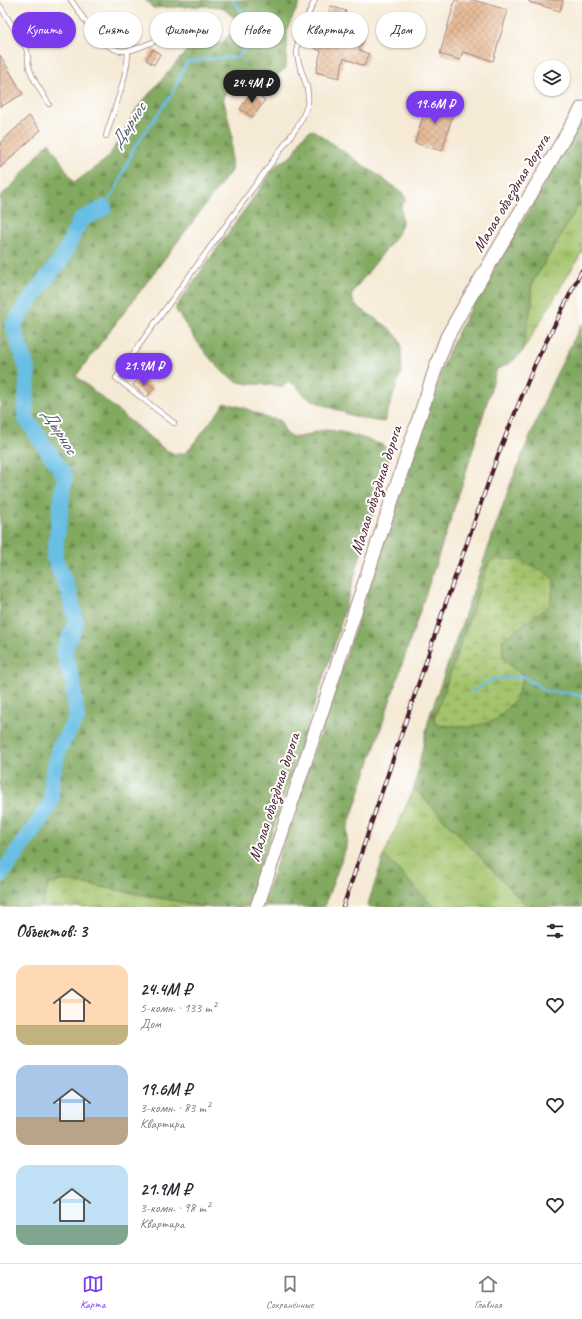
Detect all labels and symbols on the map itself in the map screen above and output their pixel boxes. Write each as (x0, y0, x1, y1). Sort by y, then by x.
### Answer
pin: 24.4M ₽ (215, 70, 289, 104)
pin: 19.6M ₽ (398, 91, 472, 125)
water label: Дырнос (105, 96, 152, 153)
street label: Малая объездная дорога (467, 128, 556, 256)
pin: 21.9M ₽ (107, 353, 181, 387)
water label: Дырнос (37, 403, 84, 460)
street label: Малая объездная дорога (345, 421, 408, 557)
street label: Малая объездная дорога (243, 728, 306, 864)

